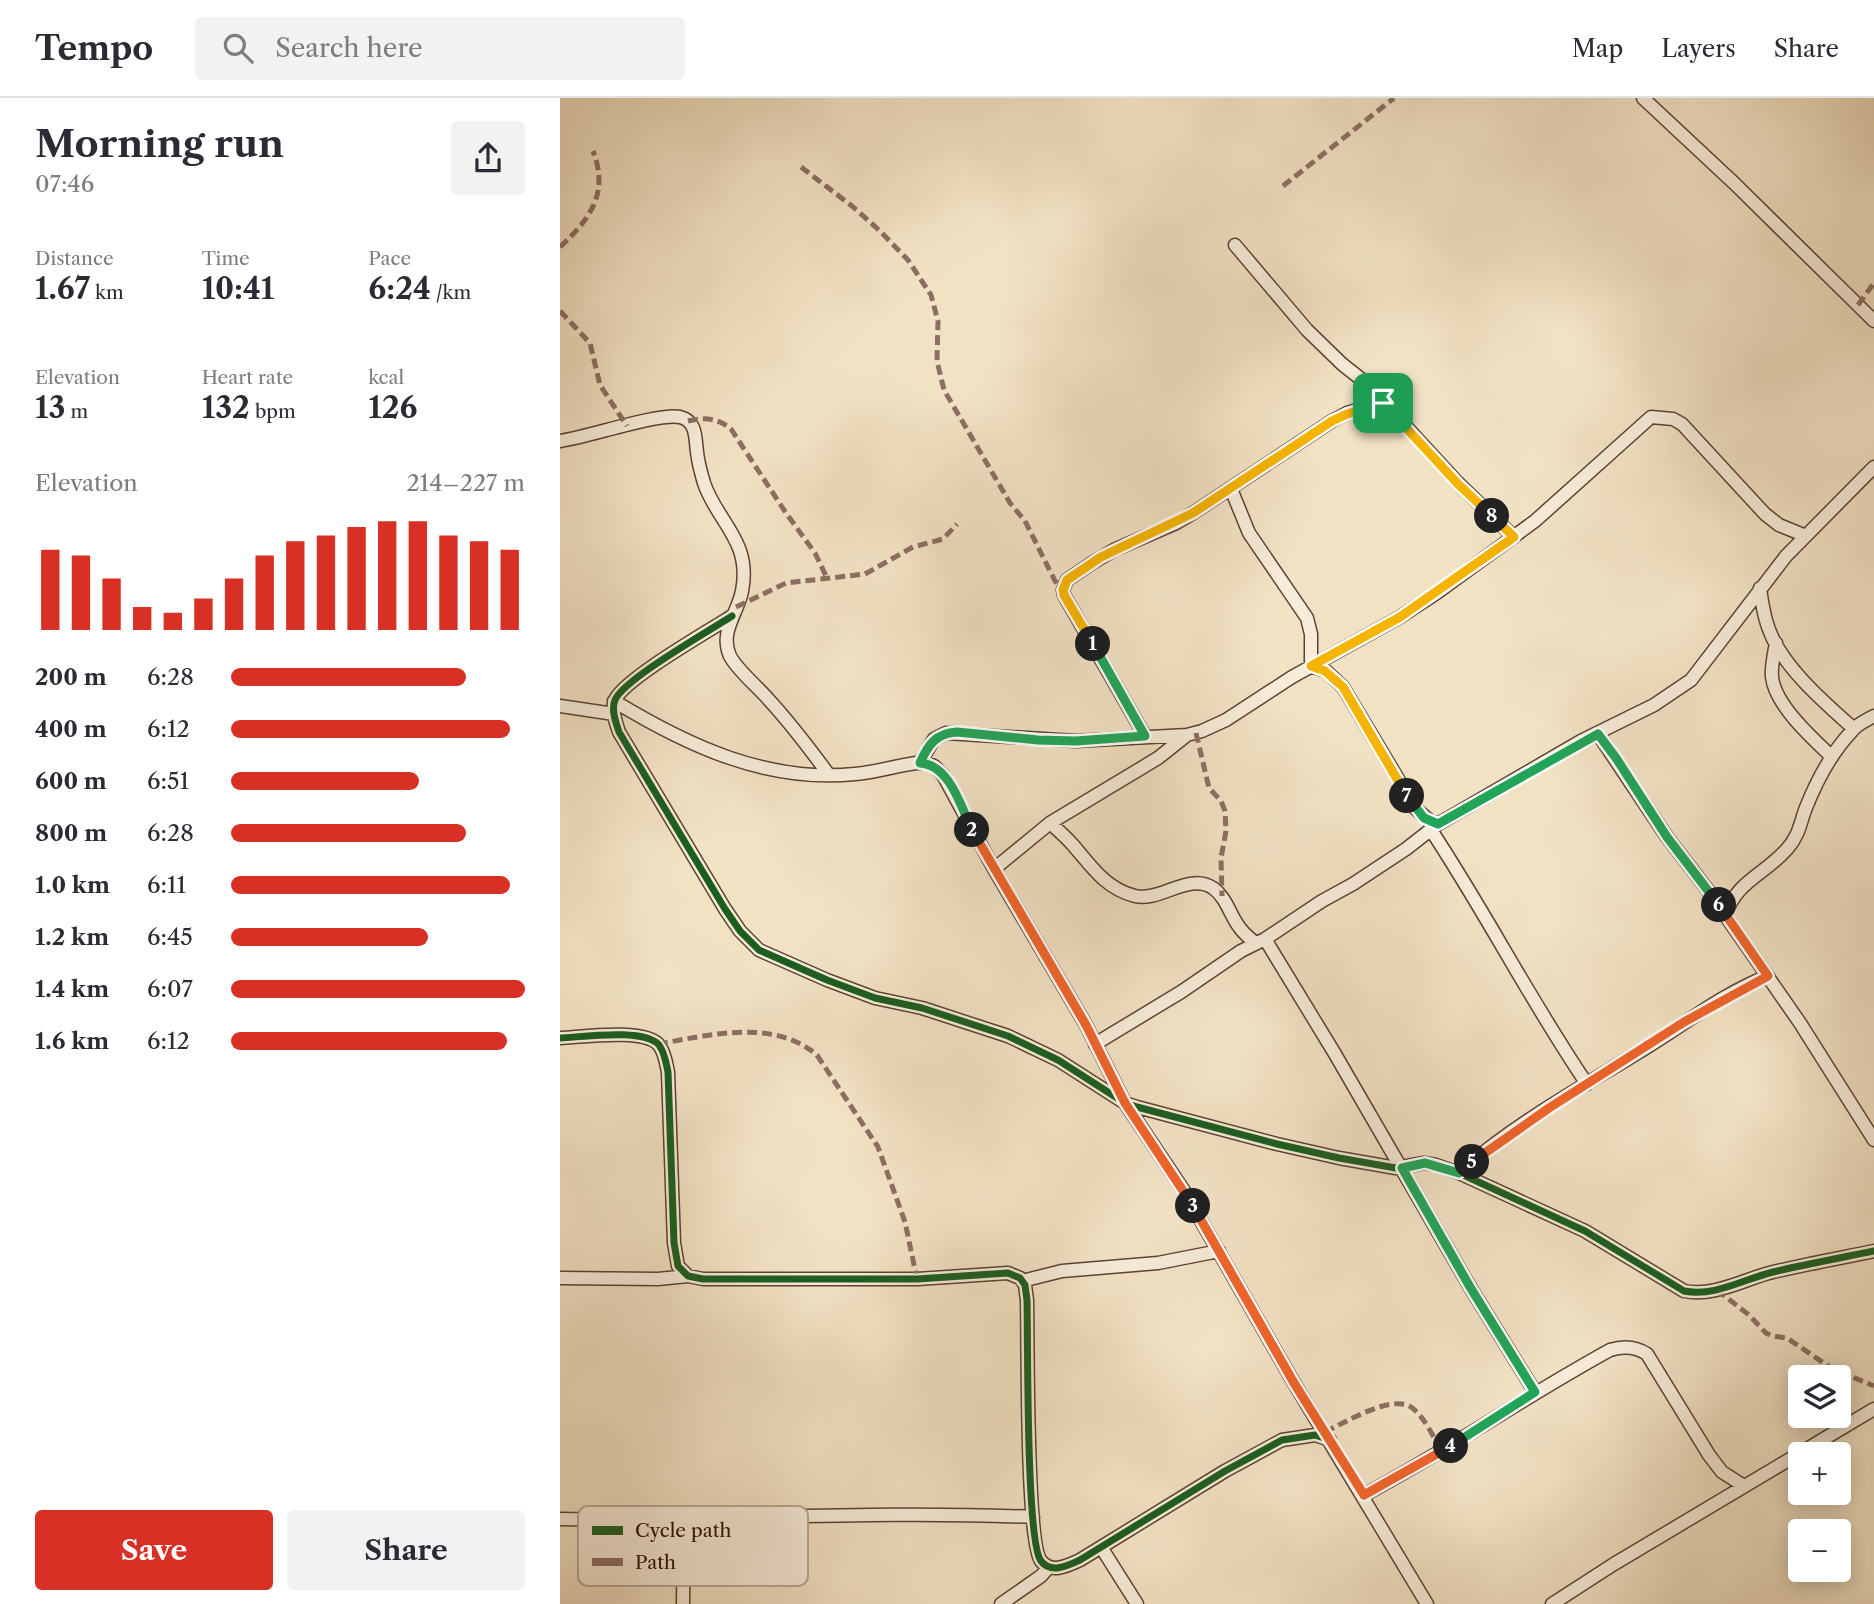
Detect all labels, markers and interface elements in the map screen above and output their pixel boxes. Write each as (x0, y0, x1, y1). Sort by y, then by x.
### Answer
search box (195, 17, 685, 80)
text: Tempo (35, 28, 153, 69)
icon: search (219, 29, 257, 67)
text: Search here (275, 32, 423, 64)
text: Map (1572, 34, 1623, 63)
text: Layers (1661, 34, 1736, 63)
text: Share (1774, 34, 1839, 63)
text: Morning run (35, 120, 284, 167)
button: share (451, 121, 525, 195)
text: 07:46 (35, 170, 94, 198)
text: Distance (35, 247, 114, 270)
text: Time (202, 247, 250, 270)
text: Pace (368, 247, 411, 270)
text: 1.67 (35, 270, 90, 307)
text: 10:41 (202, 270, 274, 307)
text: 6:24 (368, 270, 431, 307)
text: km (90, 281, 124, 304)
text: /km (431, 281, 471, 304)
text: Elevation (35, 366, 120, 389)
text: Heart rate (202, 366, 293, 389)
text: kcal (368, 366, 404, 389)
pin (1353, 373, 1413, 433)
icon: arrive (1364, 384, 1402, 422)
text: 13 (35, 389, 65, 426)
text: 132 (202, 389, 250, 426)
text: 126 (368, 389, 417, 426)
text: m (65, 400, 88, 423)
text: bpm (250, 400, 296, 423)
text: Elevation (35, 469, 138, 497)
text: 214–227 m (406, 469, 525, 497)
pin: 8 (1474, 498, 1510, 534)
text: 8 (1486, 504, 1497, 527)
pin: 1 (1076, 626, 1110, 662)
text: 1 (1088, 632, 1097, 655)
text: 200 m (35, 663, 107, 691)
text: 6:28 (147, 663, 194, 691)
text: 400 m (35, 715, 107, 743)
text: 6:12 (147, 715, 190, 743)
text: 600 m (35, 767, 107, 795)
text: 6:51 (147, 767, 189, 795)
pin: 7 (1390, 778, 1424, 814)
text: 7 (1402, 784, 1411, 807)
pin: 2 (954, 812, 990, 848)
text: 2 (966, 818, 977, 841)
text: 800 m (35, 819, 107, 847)
text: 6:28 (147, 819, 194, 847)
text: 1.0 km (35, 871, 110, 899)
text: 6:11 (147, 871, 186, 899)
pin: 6 (1702, 888, 1736, 922)
text: 6 (1713, 893, 1724, 916)
text: 1.2 km (35, 923, 109, 951)
text: 6:45 (147, 923, 193, 951)
text: 1.4 km (35, 975, 109, 1003)
text: 6:07 (147, 975, 193, 1003)
text: 1.6 km (35, 1027, 109, 1055)
text: 6:12 (147, 1027, 190, 1055)
pin: 5 (1454, 1144, 1490, 1180)
text: 5 (1466, 1150, 1477, 1173)
pin: 3 (1176, 1188, 1210, 1224)
text: 3 (1187, 1194, 1198, 1217)
map controls (1788, 1365, 1851, 1582)
button: layers (1788, 1365, 1851, 1428)
pin: 4 (1434, 1428, 1468, 1464)
text: 4 (1445, 1434, 1456, 1457)
button: + (1788, 1442, 1851, 1505)
legend (578, 1506, 808, 1586)
button: Save (35, 1510, 273, 1590)
button: Share (287, 1510, 525, 1590)
text: Cycle path (635, 1519, 731, 1542)
button: − (1788, 1519, 1851, 1582)
text: Path (635, 1551, 676, 1574)

